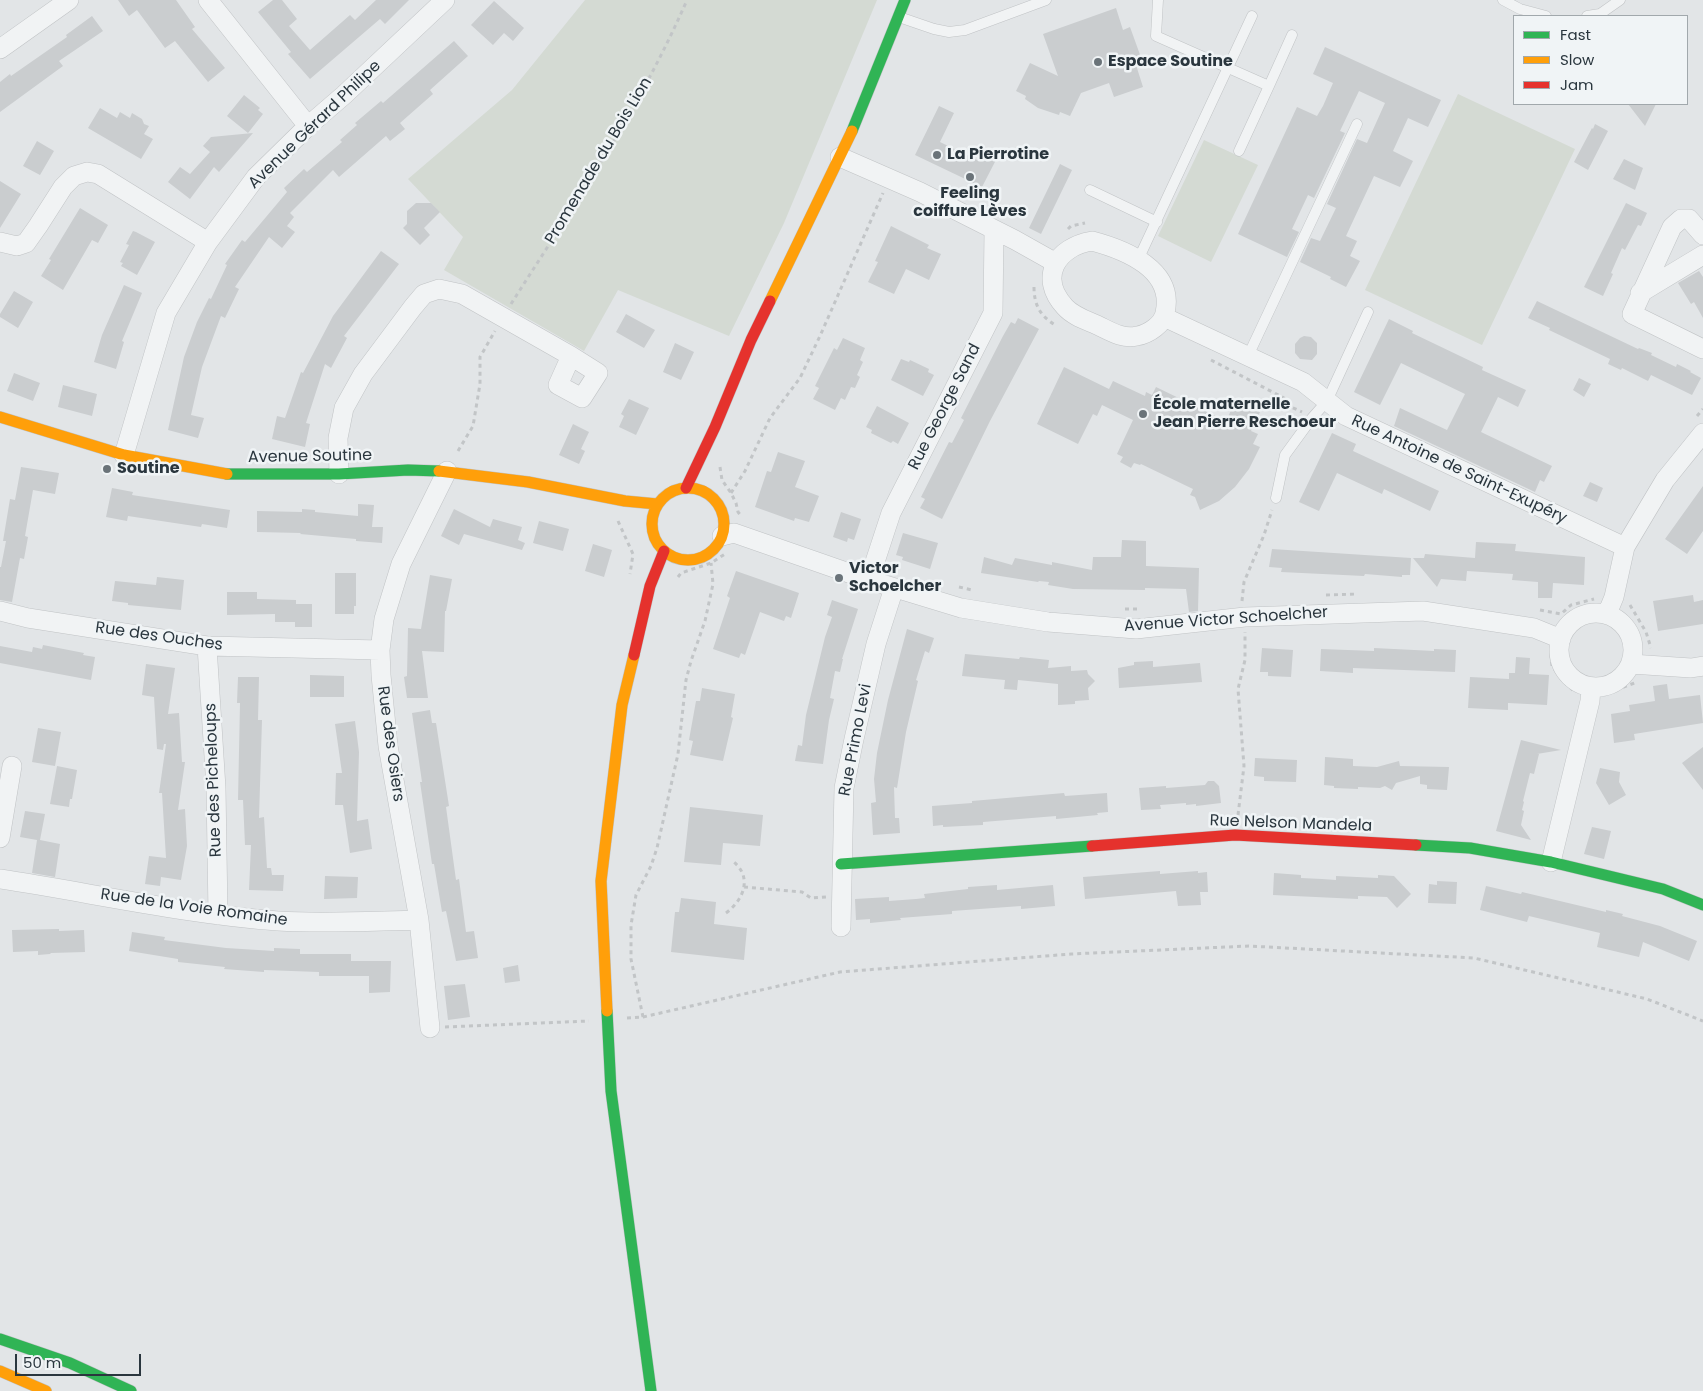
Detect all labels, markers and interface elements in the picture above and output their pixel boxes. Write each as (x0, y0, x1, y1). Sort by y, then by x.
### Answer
legend (1513, 15, 1688, 105)
text: Fast (1560, 24, 1591, 45)
text: Slow (1560, 49, 1594, 70)
place label: Espace Soutine (1108, 52, 1233, 72)
marker: Espace Soutine (1092, 56, 1104, 68)
street label: Avenue Gérard Philipe (245, 57, 385, 193)
street label: Promenade du Bois Lion (542, 74, 656, 248)
text: Jam (1560, 74, 1594, 95)
place label: La Pierrotine (947, 145, 1049, 165)
marker: La Pierrotine (931, 149, 943, 161)
marker: Feeling coiffure Lèves (964, 171, 976, 183)
place label: Feeling coiffure Lèves (913, 184, 1027, 222)
street label: Rue George Sand (905, 341, 985, 473)
place label: École maternelle Jean Pierre Reschoeur (1153, 395, 1336, 433)
marker: École maternelle Jean Pierre Reschoeur (1137, 408, 1149, 420)
street label: Rue Antoine de Saint-Exupéry (1348, 412, 1570, 528)
street label: Avenue Soutine (248, 446, 372, 468)
place label: Soutine (117, 459, 180, 479)
marker: Soutine (101, 463, 113, 475)
place label: Victor Schoelcher (849, 559, 941, 597)
marker: Victor Schoelcher (833, 572, 845, 584)
street label: Avenue Victor Schoelcher (1123, 603, 1329, 637)
street label: Rue des Ouches (94, 619, 224, 655)
street label: Rue Primo Levi (836, 682, 876, 798)
street label: Rue des Osiers (372, 685, 408, 803)
street label: Rue des Picheloups (202, 703, 226, 857)
street label: Rue Nelson Mandela (1209, 812, 1373, 836)
street label: Rue de la Voie Romaine (99, 885, 289, 931)
scale bar (18, 1344, 144, 1376)
text: 50 m (23, 1352, 61, 1373)

